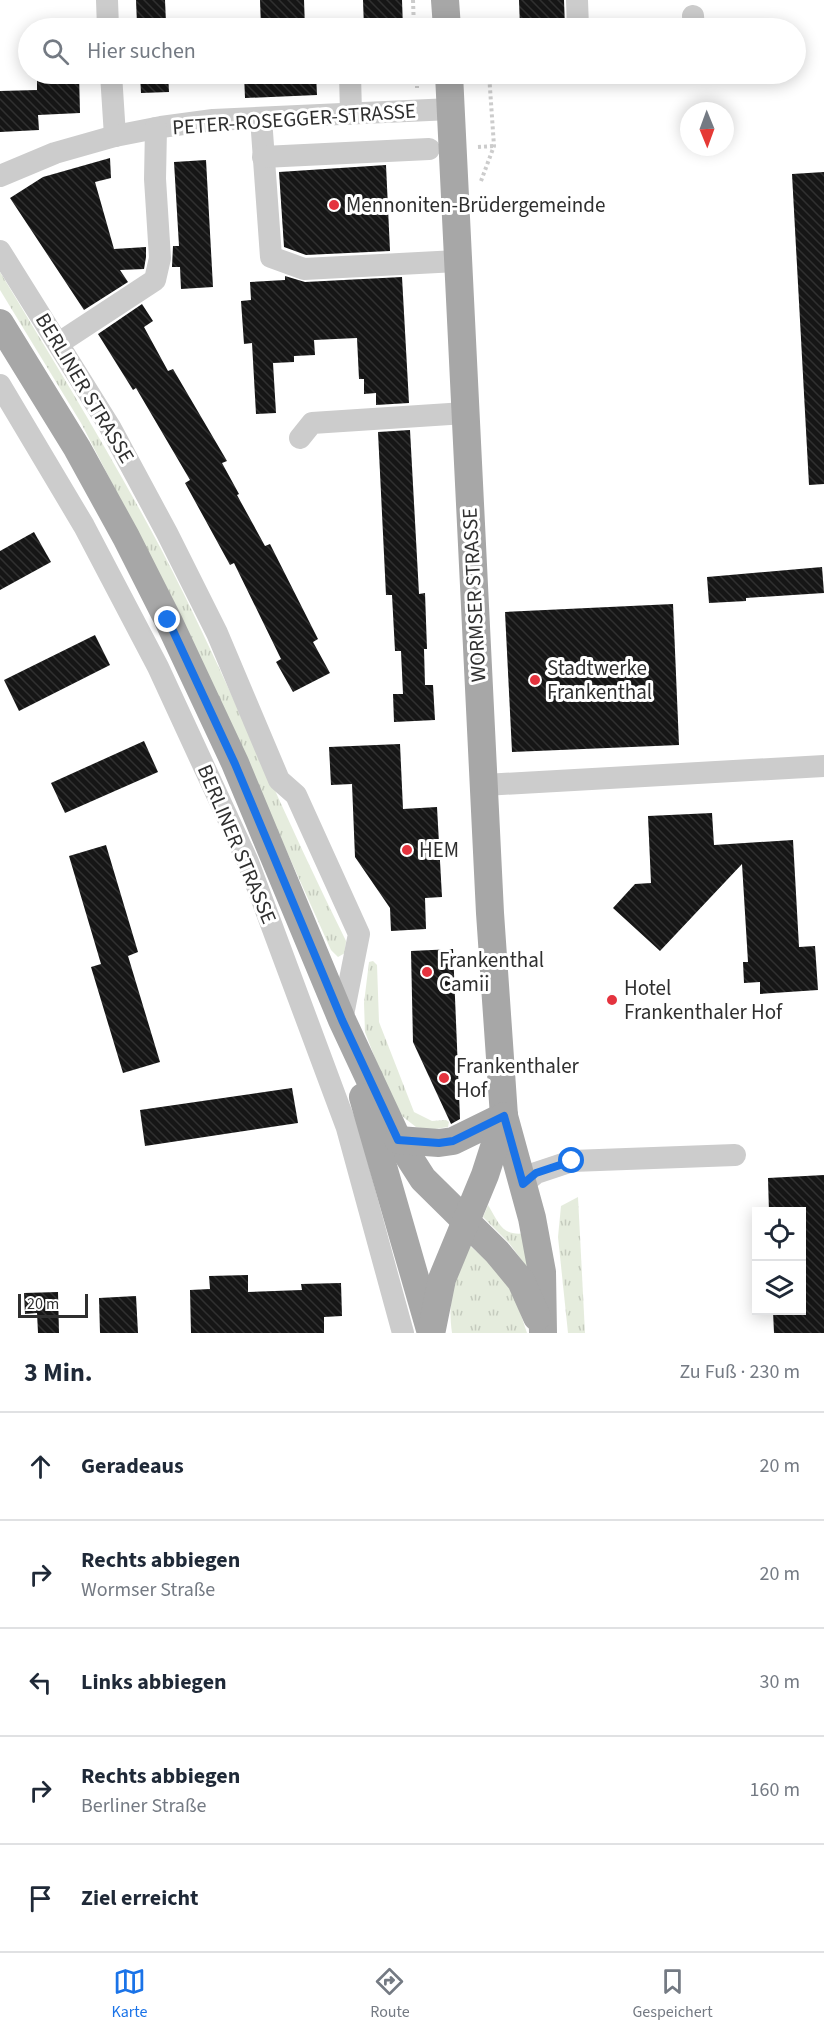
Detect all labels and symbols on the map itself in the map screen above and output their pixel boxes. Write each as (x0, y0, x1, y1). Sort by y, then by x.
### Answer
street label: PETER-ROSEGGER-STRASSE (171, 96, 417, 142)
north arrow (680, 102, 734, 156)
place label: Mennoniten-Brüdergemeinde (346, 190, 605, 220)
marker: Mennoniten-Brüdergemeinde (327, 198, 341, 212)
street label: BERLINER STRASSE (28, 307, 142, 469)
street label: WORMSER STRASSE (454, 507, 494, 683)
route end (154, 606, 180, 632)
place label: Stadtwerke Frankenthal (547, 653, 652, 707)
marker: Stadtwerke Frankenthal (528, 673, 542, 687)
street label: BERLINER STRASSE (190, 760, 284, 928)
place label: HEM (419, 835, 459, 865)
marker: HEM (400, 843, 414, 857)
place label: Frankenthal Camii (439, 945, 544, 999)
marker: Frankenthal Camii (420, 965, 434, 979)
place label: Hotel Frankenthaler Hof (624, 973, 783, 1027)
marker: Hotel Frankenthaler Hof (605, 993, 619, 1007)
place label: Frankenthaler Hof (456, 1051, 580, 1105)
marker: Frankenthaler Hof (437, 1071, 451, 1085)
route start (558, 1147, 584, 1173)
scale bar (18, 1291, 88, 1318)

